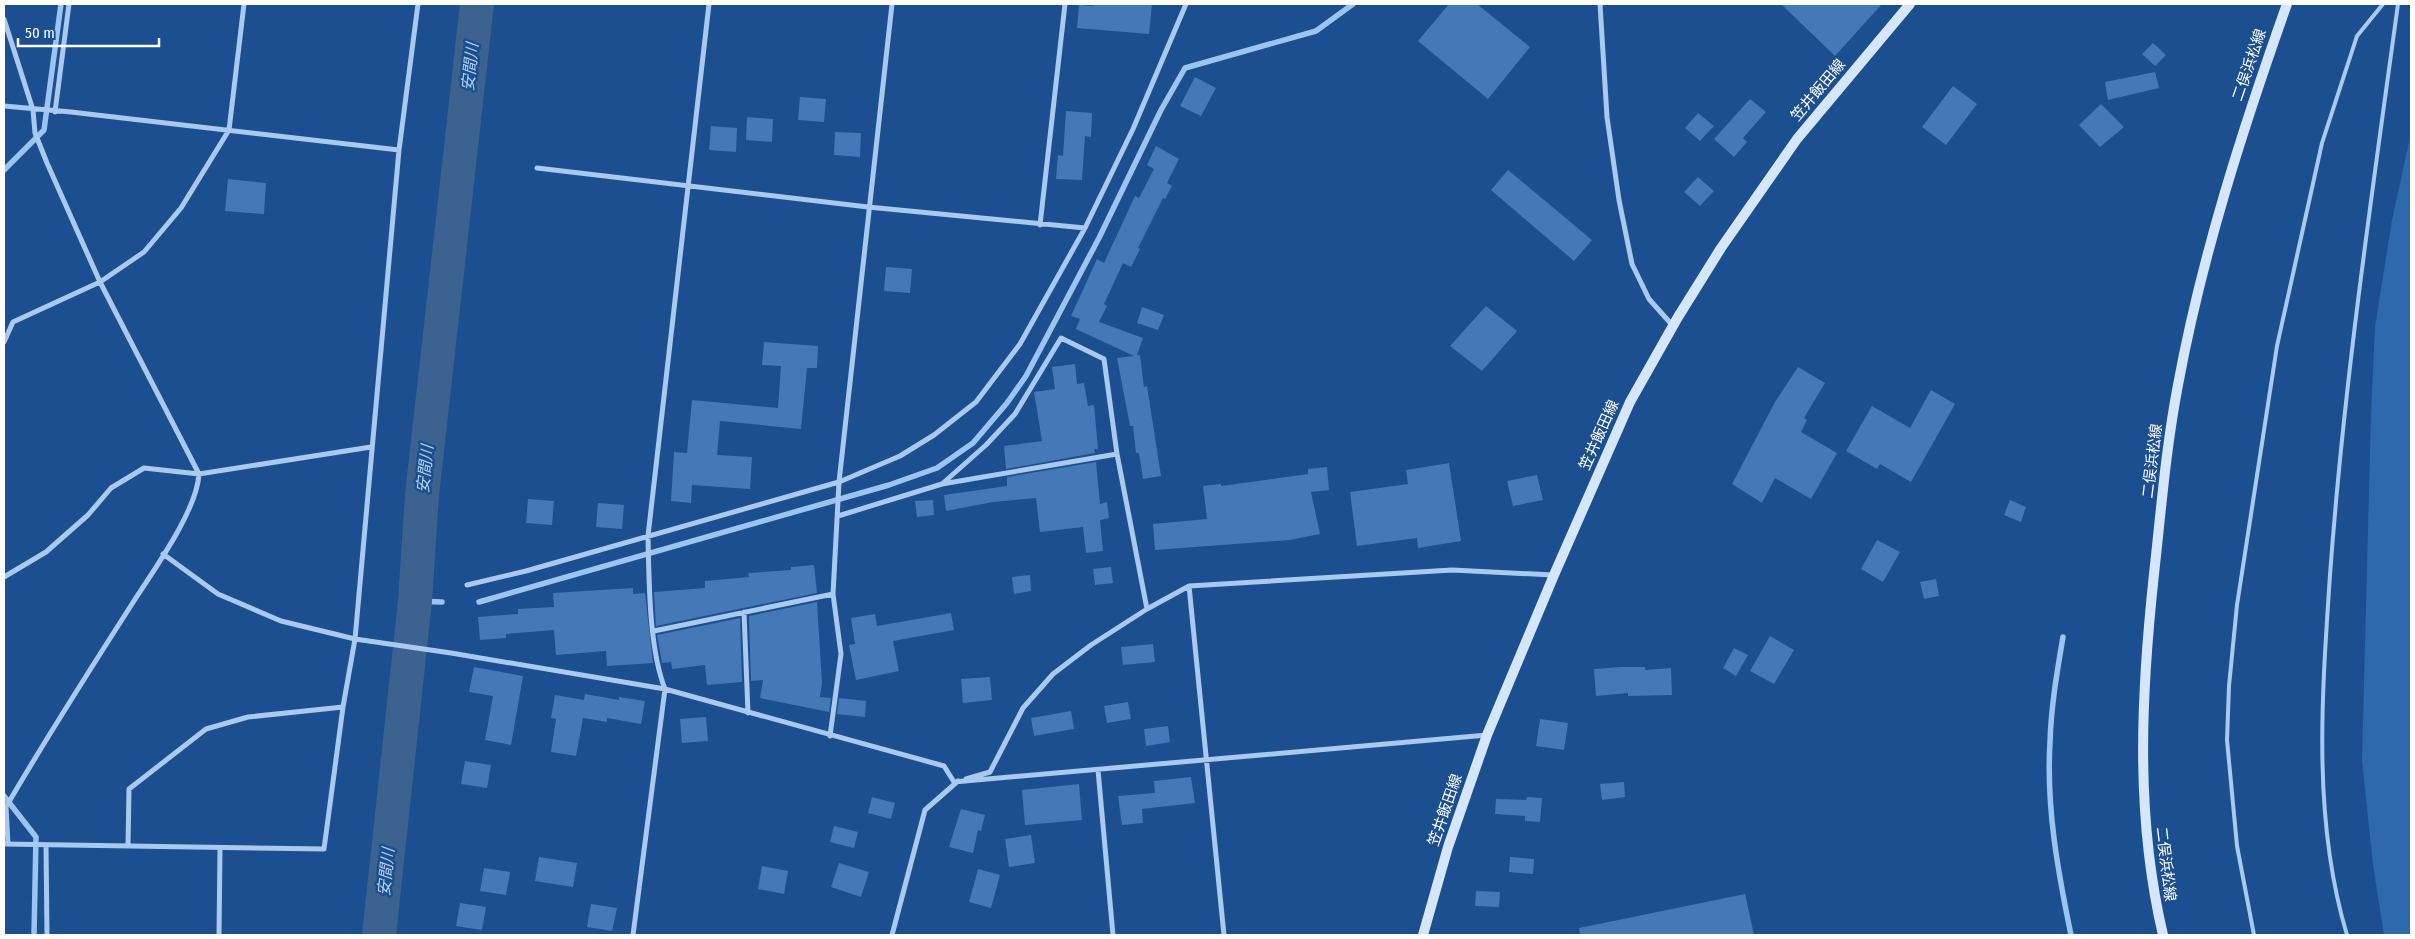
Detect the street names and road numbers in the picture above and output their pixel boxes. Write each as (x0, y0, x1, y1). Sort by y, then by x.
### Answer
street label: 二俣浜松線 (2228, 27, 2270, 103)
street label: 笠井飯田線 (1787, 55, 1849, 125)
street label: 笠井飯田線 (1576, 397, 1622, 473)
street label: 二俣浜松線 (2138, 423, 2166, 499)
street label: 笠井飯田線 (1424, 772, 1466, 848)
street label: 二俣浜松線 (2152, 826, 2180, 902)

